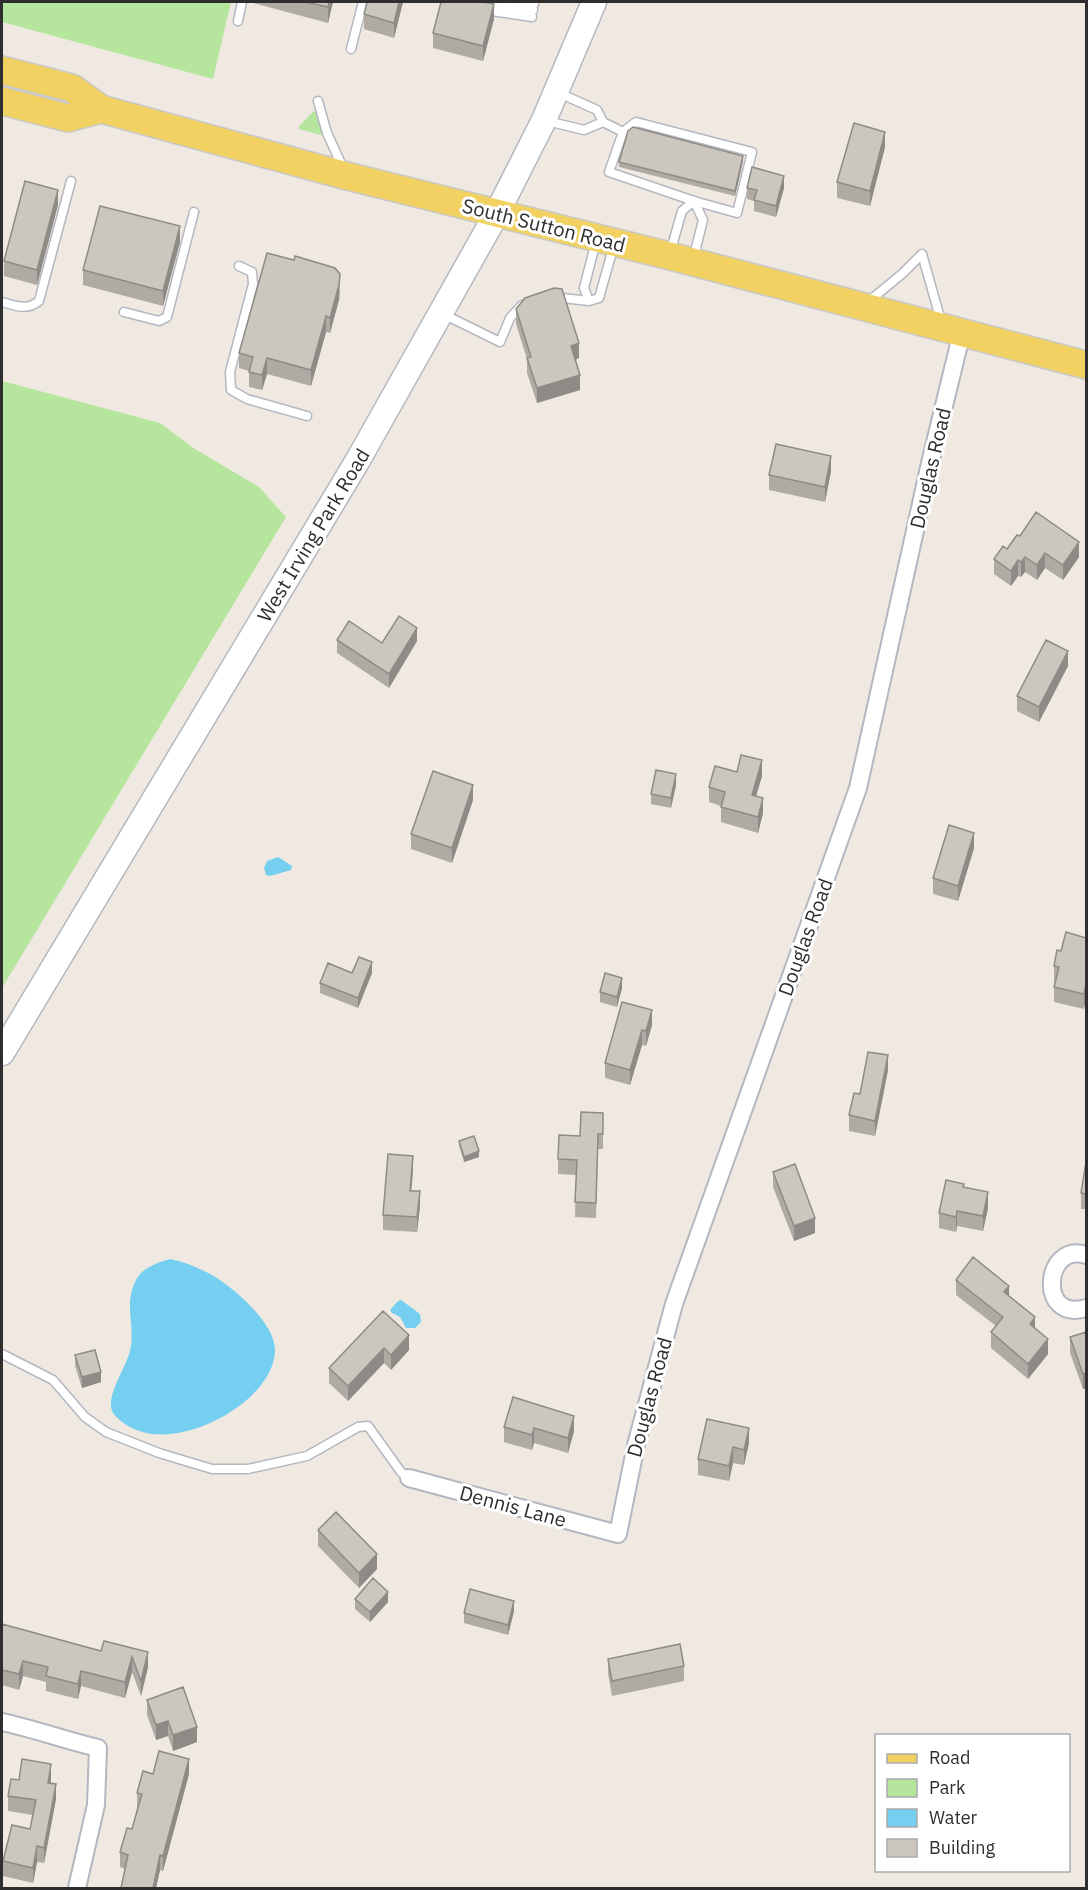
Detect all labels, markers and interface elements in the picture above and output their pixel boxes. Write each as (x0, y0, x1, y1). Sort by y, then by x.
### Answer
street label: South Sutton Road (460, 192, 628, 258)
street label: Douglas Road (903, 405, 957, 531)
street label: West Irving Park Road (250, 443, 376, 627)
street label: Douglas Road (771, 875, 839, 999)
street label: Douglas Road (620, 1334, 678, 1460)
street label: Dennis Lane (457, 1479, 569, 1533)
legend (875, 1734, 1070, 1872)
text: Road (929, 1746, 970, 1769)
text: Park (929, 1776, 966, 1799)
text: Water (929, 1806, 978, 1829)
text: Building (929, 1836, 996, 1859)

